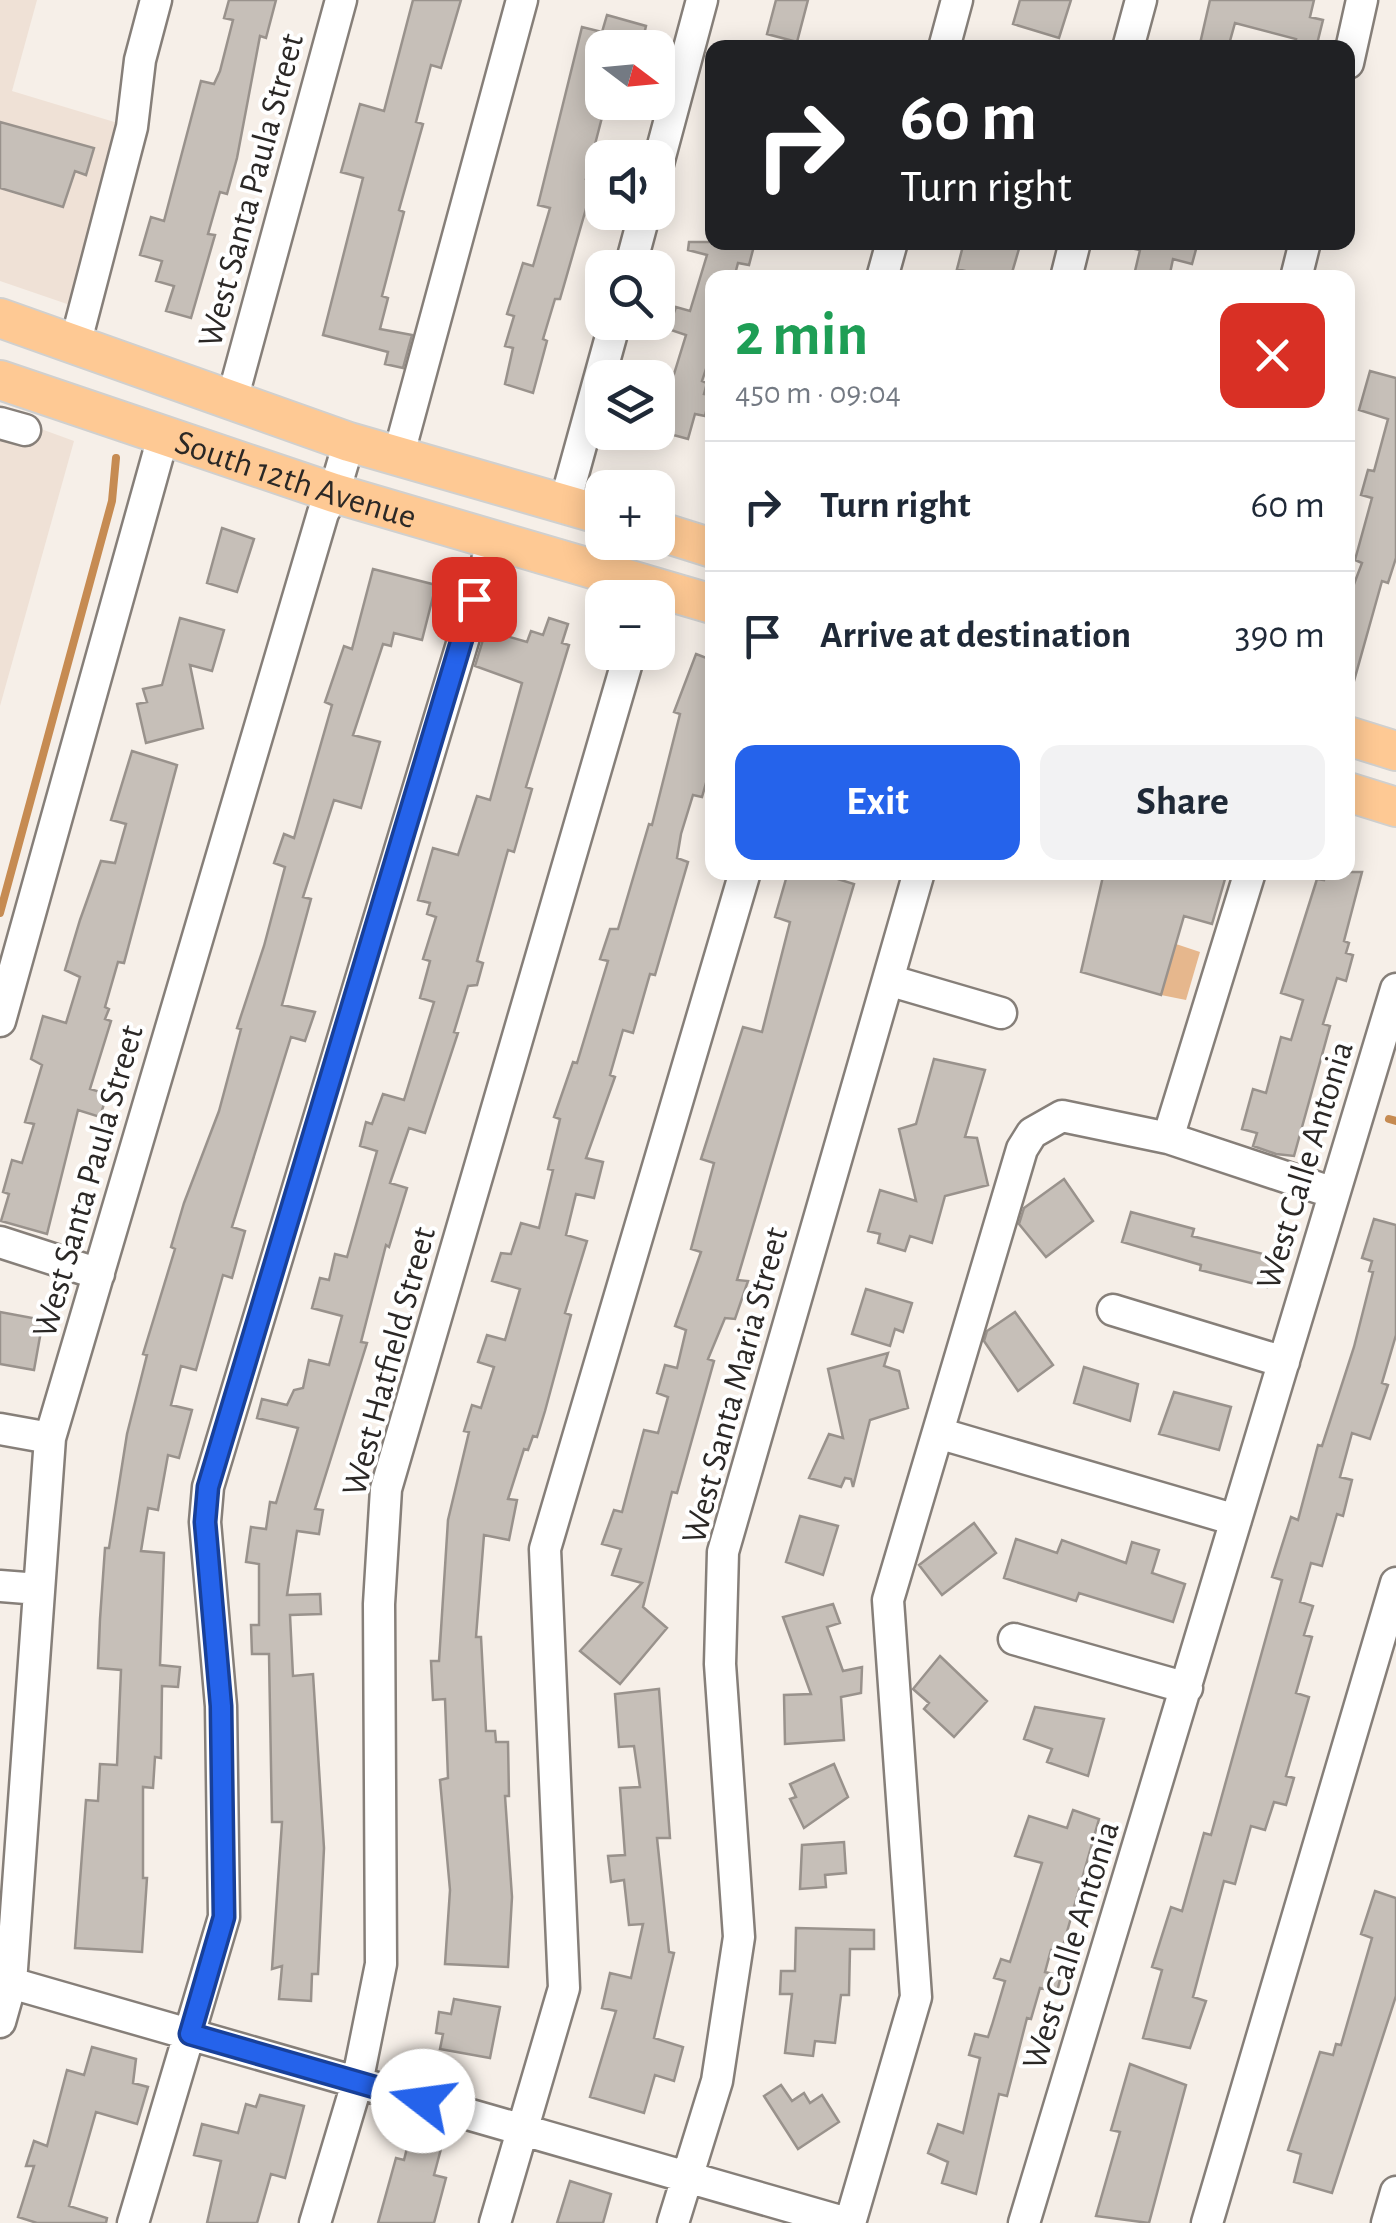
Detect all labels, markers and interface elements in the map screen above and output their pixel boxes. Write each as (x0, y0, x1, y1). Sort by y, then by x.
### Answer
street label: West Santa Paula Street (193, 30, 310, 351)
north arrow (585, 30, 675, 120)
map controls (585, 30, 675, 670)
icon: right (735, 80, 865, 210)
text: 60 m (900, 83, 1037, 153)
button: sound (585, 140, 675, 230)
text: Turn right (900, 165, 1072, 210)
button: search (585, 250, 675, 340)
button: close (1220, 303, 1325, 408)
text: 2 min (735, 306, 868, 366)
button: layers (585, 360, 675, 450)
text: 450 m · 09:04 (735, 377, 901, 409)
street label: South 12th Avenue (170, 425, 420, 535)
button: + (585, 470, 675, 560)
icon: right (735, 479, 790, 534)
text: Turn right (820, 487, 970, 525)
text: 60 m (1250, 487, 1325, 525)
pin (432, 557, 517, 642)
icon: arrive (447, 572, 502, 627)
button: − (585, 580, 675, 670)
icon: arrive (735, 609, 790, 664)
text: Arrive at destination (820, 617, 1131, 655)
text: 390 m (1235, 617, 1325, 655)
button: Exit (735, 745, 1020, 860)
button: Share (1040, 745, 1325, 860)
street label: West Santa Paula Street (27, 1021, 150, 1341)
street label: West Calle Antonia (1251, 1037, 1360, 1294)
street label: West Hatfield Street (337, 1223, 442, 1500)
street label: West Santa Maria Street (676, 1224, 795, 1547)
street label: West Calle Antonia (1017, 1817, 1126, 2074)
position arrow (371, 2049, 475, 2153)

